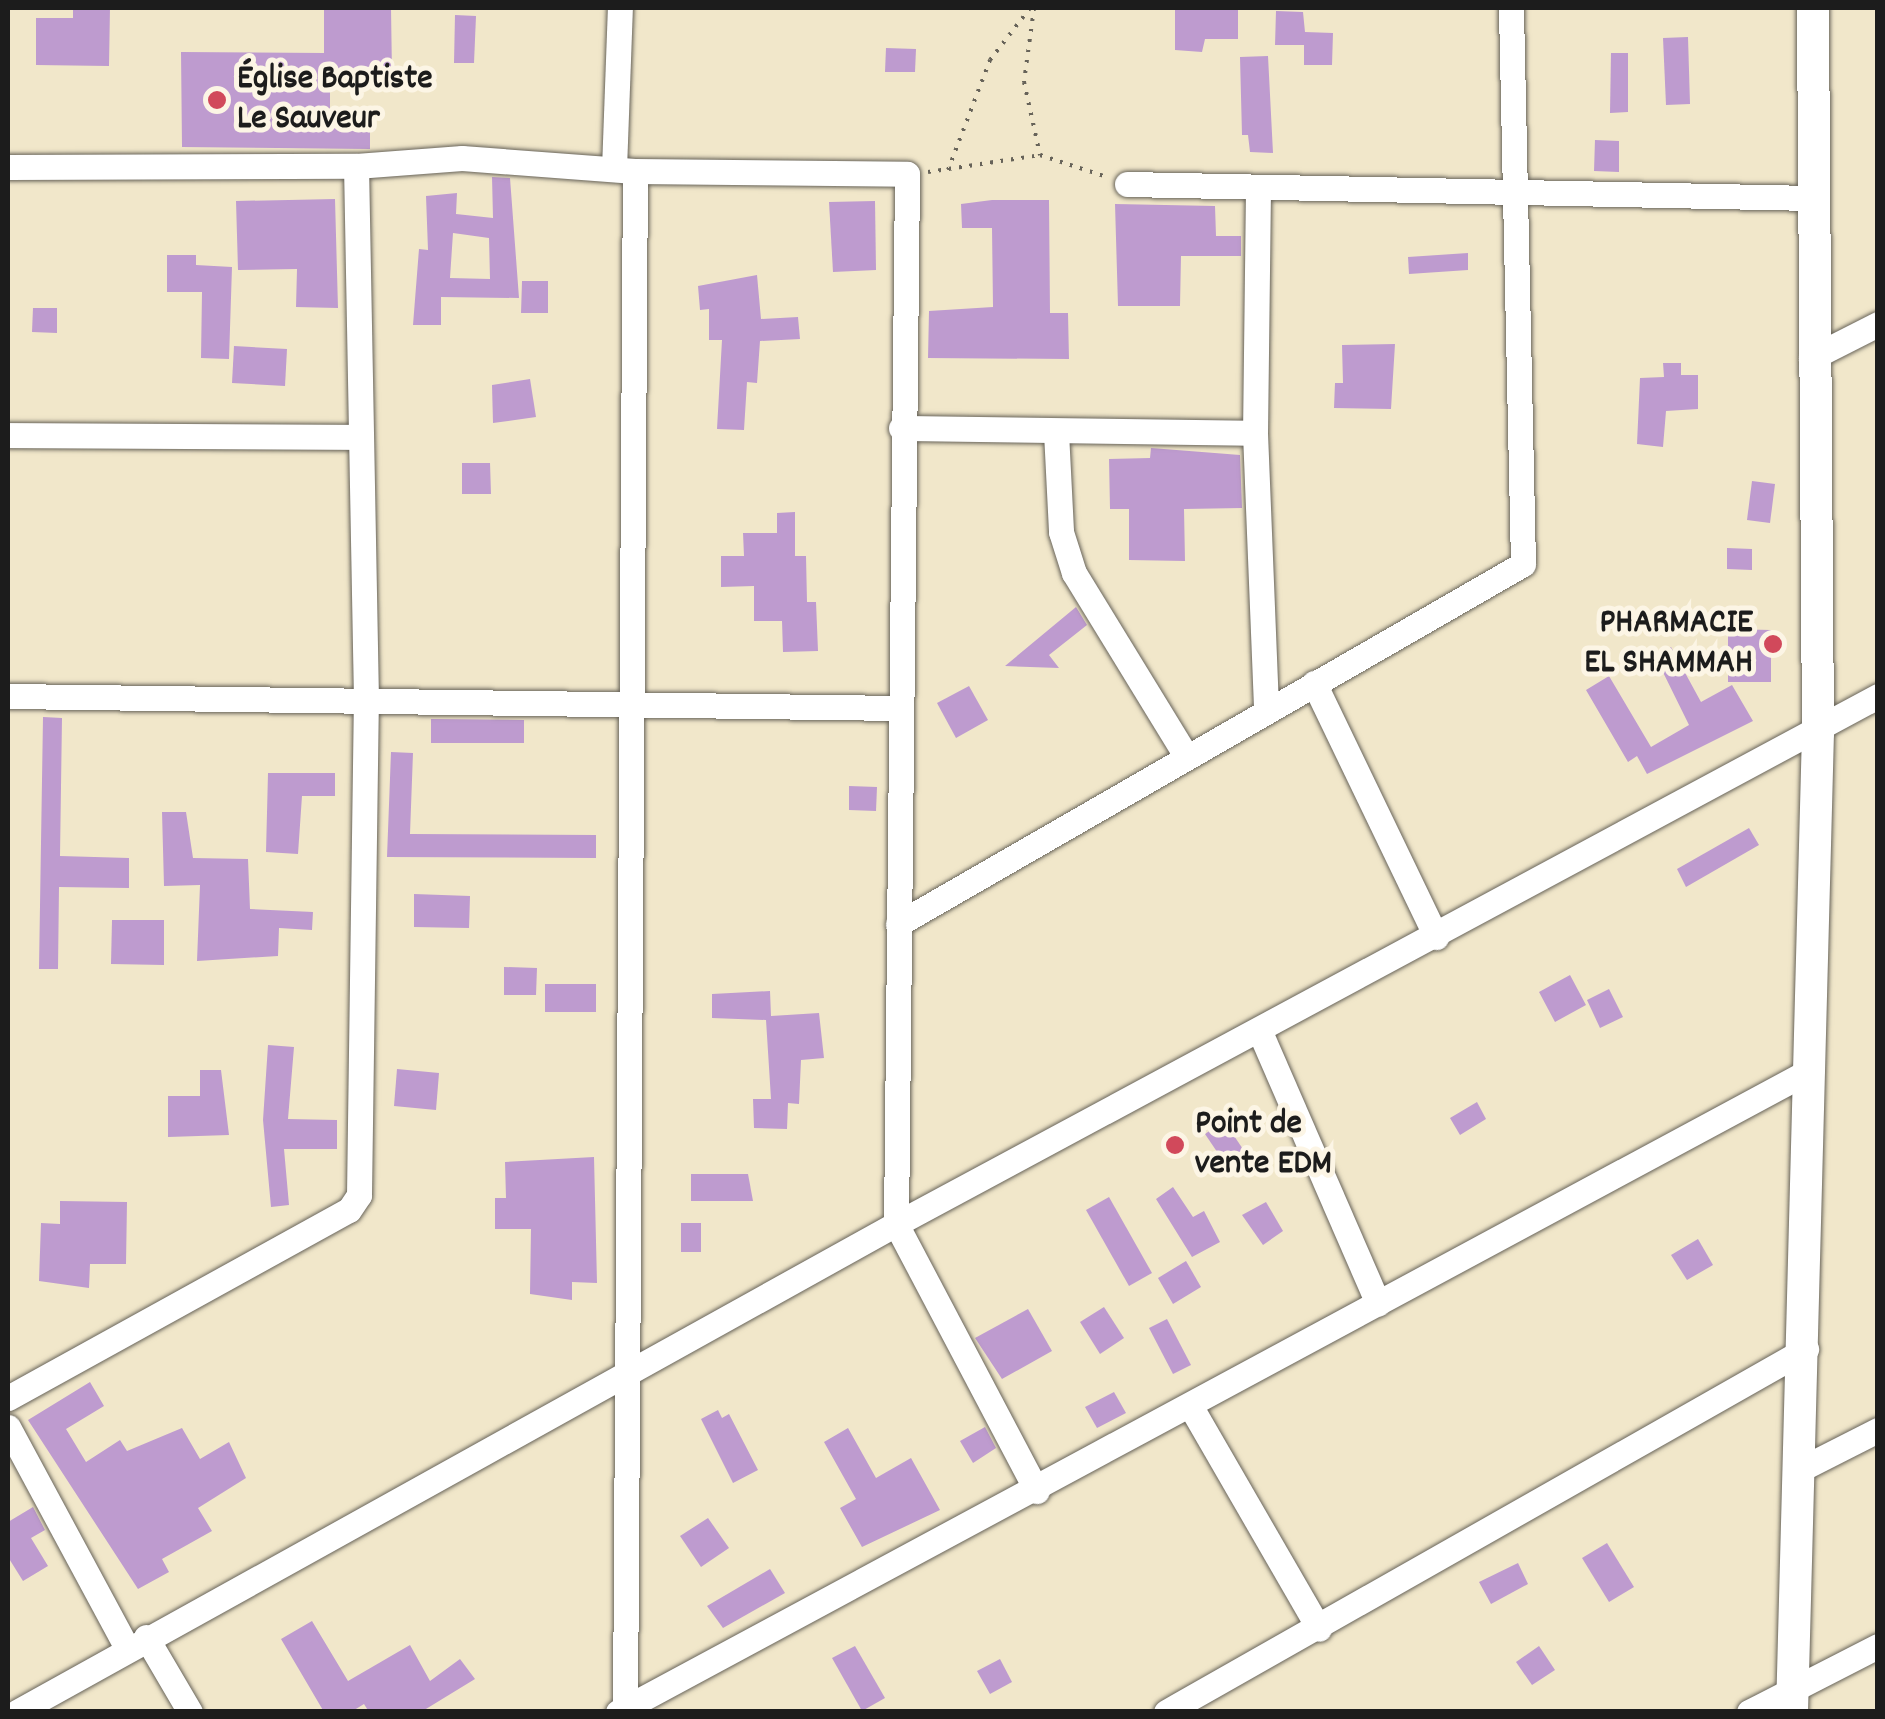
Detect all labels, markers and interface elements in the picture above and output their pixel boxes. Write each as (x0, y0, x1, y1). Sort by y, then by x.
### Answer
place label: Église Baptiste Le Sauveur (237, 59, 433, 141)
marker: Église Baptiste Le Sauveur (206, 89, 228, 111)
place label: PHARMACIE EL SHAMMAH (1584, 603, 1753, 685)
marker: PHARMACIE EL SHAMMAH (1762, 633, 1784, 655)
place label: Point de vente EDM (1195, 1104, 1332, 1186)
marker: Point de vente EDM (1164, 1134, 1186, 1156)

